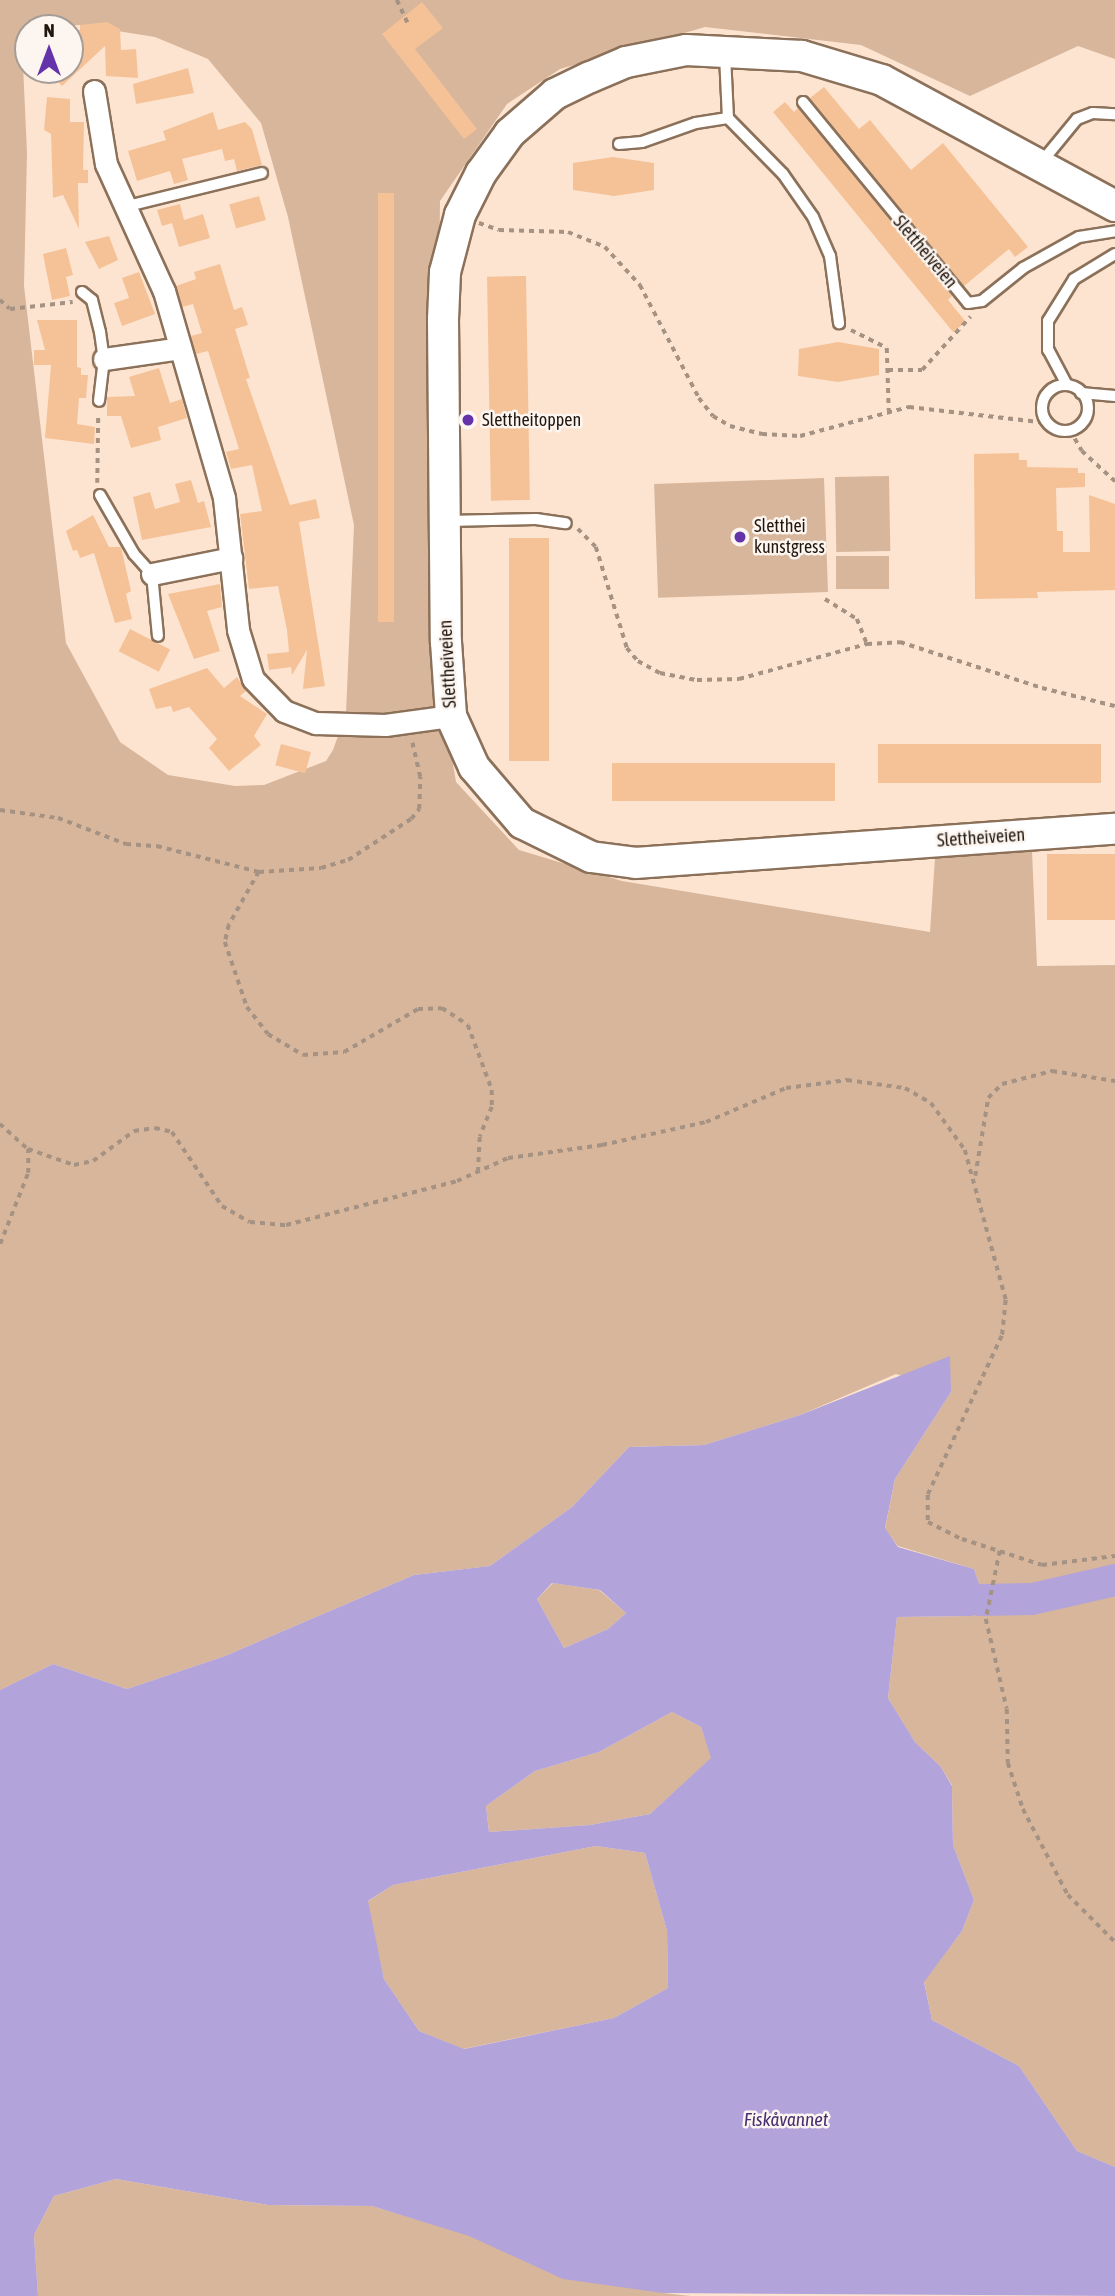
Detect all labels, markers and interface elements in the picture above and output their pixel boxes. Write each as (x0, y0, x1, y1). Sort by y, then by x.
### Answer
north arrow (14, 14, 84, 84)
text: N (43, 19, 55, 41)
street label: Slettheiveien (888, 211, 962, 293)
place label: Slettheitoppen (482, 409, 581, 431)
marker: Slettheitoppen (460, 412, 476, 428)
place label: Sletthei kunstgress (754, 516, 825, 558)
marker: Sletthei kunstgress (732, 529, 748, 545)
street label: Slettheiveien (435, 619, 461, 709)
street label: Slettheiveien (936, 824, 1026, 852)
water label: Fiskåvannet (744, 2109, 828, 2131)

